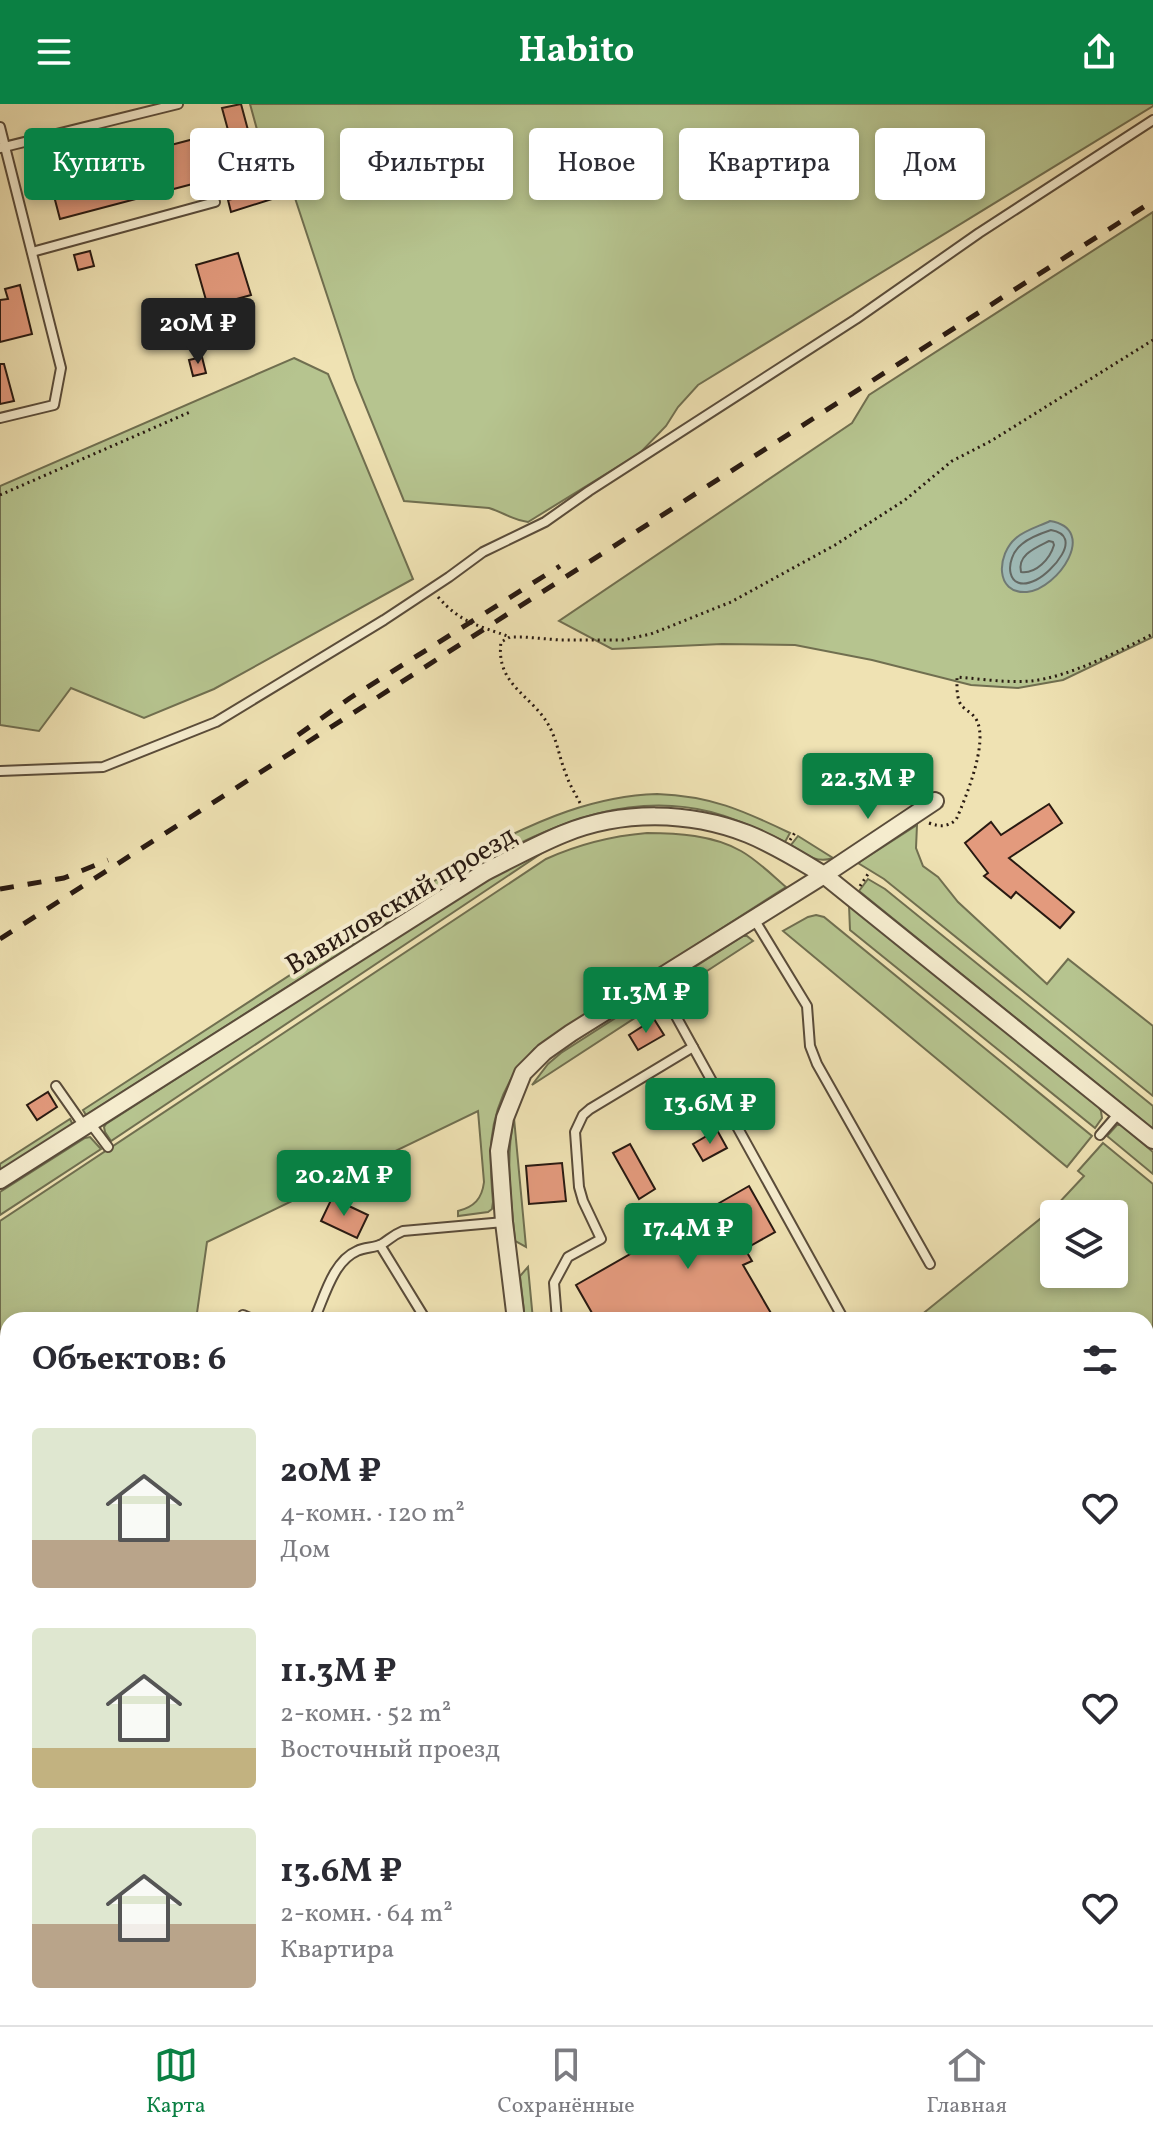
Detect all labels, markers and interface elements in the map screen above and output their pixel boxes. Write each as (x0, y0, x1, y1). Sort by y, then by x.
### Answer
text: Habito (519, 27, 634, 77)
icon: menu (32, 30, 76, 74)
icon: share (1077, 30, 1121, 74)
chip: Купить (24, 128, 174, 200)
chip: Снять (190, 128, 324, 200)
chip: Фильтры (340, 128, 513, 200)
chip: Новое (529, 128, 663, 200)
chip: Квартира (679, 128, 859, 200)
chip: Дом (875, 128, 985, 200)
pin: 20M ₽ (142, 298, 254, 366)
text: 20M ₽ (159, 306, 237, 342)
pin: 22.3M ₽ (794, 753, 942, 821)
text: 22.3M ₽ (820, 761, 916, 797)
street label: Вавиловский проезд (279, 817, 524, 985)
pin: 11.3M ₽ (572, 967, 720, 1035)
text: 11.3M ₽ (601, 975, 691, 1011)
pin: 13.6M ₽ (636, 1078, 784, 1146)
text: 13.6M ₽ (663, 1086, 757, 1122)
pin: 20.2M ₽ (270, 1150, 418, 1218)
text: 20.2M ₽ (295, 1158, 393, 1194)
map controls (1040, 1200, 1128, 1288)
button: layers (1040, 1200, 1128, 1288)
pin: 17.4M ₽ (614, 1203, 762, 1271)
text: 17.4M ₽ (642, 1211, 734, 1247)
text: Объектов: 6 (32, 1337, 227, 1384)
icon: filters (1078, 1338, 1122, 1382)
text: 20M ₽ (280, 1449, 381, 1496)
icon: home (96, 1460, 192, 1556)
icon: heart (1078, 1486, 1122, 1530)
text: 4-комн. · 120 m² (280, 1496, 465, 1532)
text: Дом (280, 1532, 330, 1568)
text: 11.3M ₽ (280, 1649, 397, 1696)
icon: home (96, 1660, 192, 1756)
icon: heart (1078, 1686, 1122, 1730)
text: 2-комн. · 52 m² (280, 1696, 451, 1732)
text: Восточный проезд (280, 1732, 500, 1768)
text: 13.6M ₽ (280, 1849, 402, 1896)
icon: home (96, 1860, 192, 1956)
icon: heart (1078, 1886, 1122, 1930)
text: 2-комн. · 64 m² (280, 1896, 453, 1932)
text: Квартира (280, 1932, 394, 1968)
tab: Карта (146, 2043, 206, 2122)
tab: Сохранённые (497, 2043, 635, 2122)
tab: Главная (927, 2043, 1007, 2122)

